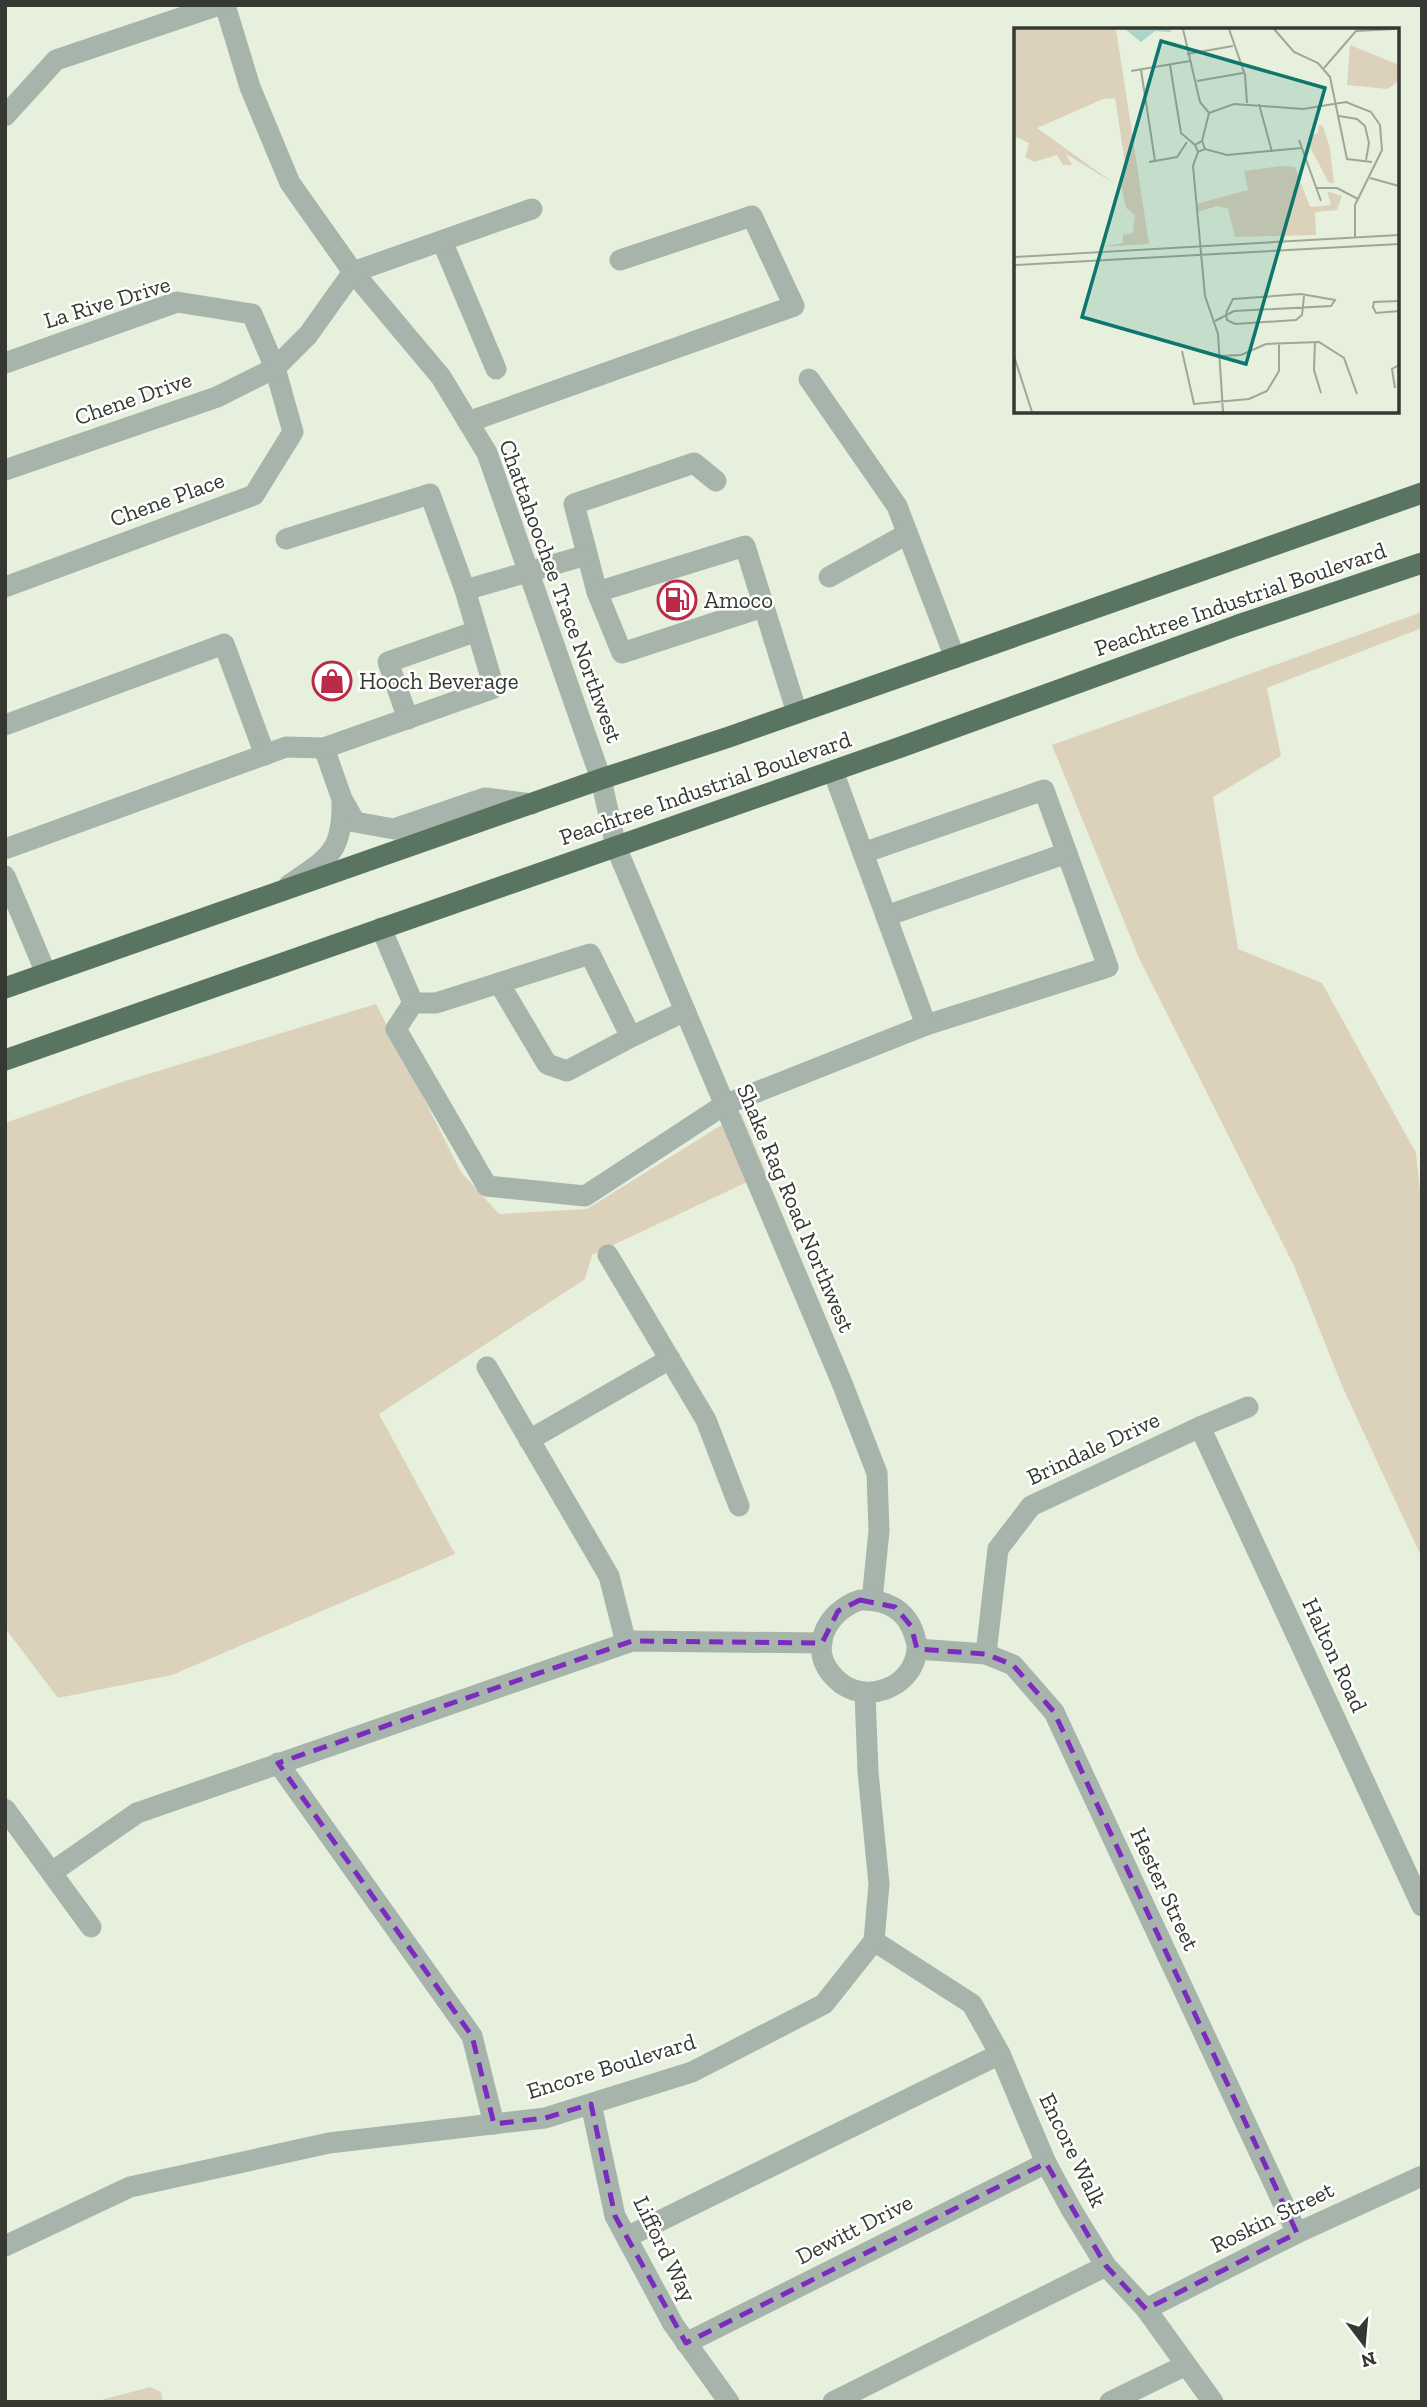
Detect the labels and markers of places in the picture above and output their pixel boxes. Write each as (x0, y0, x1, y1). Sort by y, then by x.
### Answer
fuel station icon: Amoco (656, 579, 698, 621)
place label: Amoco (704, 586, 773, 614)
shop icon: Hooch Beverage (311, 660, 353, 702)
place label: Hooch Beverage (359, 667, 519, 695)

